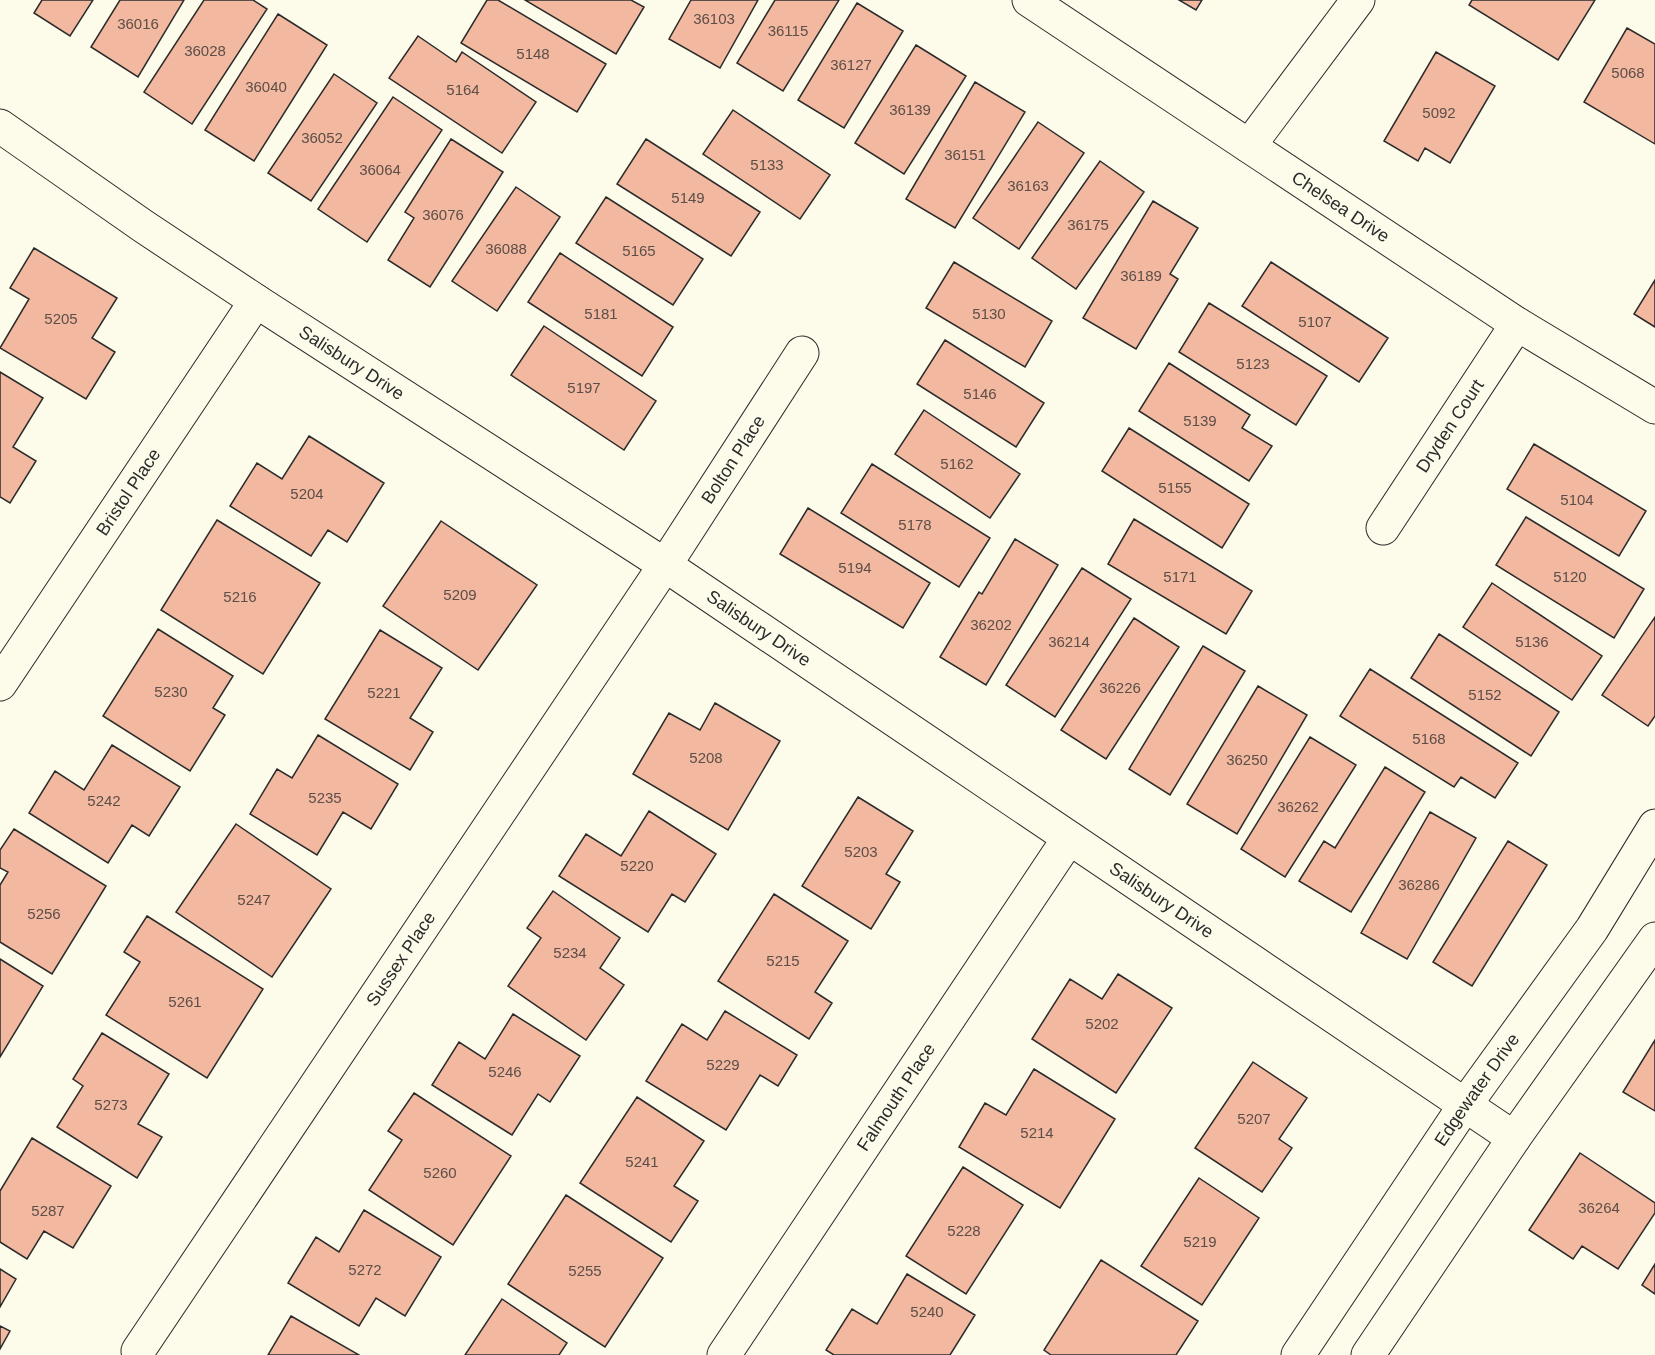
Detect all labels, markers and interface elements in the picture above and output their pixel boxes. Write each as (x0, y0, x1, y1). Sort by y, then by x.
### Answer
house number: 36103 (693, 10, 735, 27)
house number: 36016 (117, 15, 159, 32)
house number: 36115 (768, 22, 808, 39)
house number: 36028 (184, 42, 226, 59)
house number: 5148 (516, 45, 550, 62)
house number: 36127 (830, 56, 872, 73)
house number: 5068 (1611, 64, 1645, 81)
house number: 36040 (245, 78, 287, 95)
house number: 5164 (446, 81, 480, 98)
house number: 36139 (889, 101, 931, 118)
house number: 5092 (1422, 104, 1456, 121)
house number: 36052 (301, 129, 343, 146)
house number: 36151 (944, 146, 986, 163)
house number: 5133 (750, 156, 784, 173)
house number: 36064 (359, 161, 401, 178)
street label: Chelsea Drive (1288, 167, 1393, 246)
house number: 36163 (1007, 177, 1049, 194)
house number: 5149 (671, 189, 705, 206)
house number: 36076 (422, 206, 464, 223)
house number: 36175 (1067, 216, 1109, 233)
house number: 36088 (485, 240, 527, 257)
house number: 5165 (622, 242, 656, 259)
house number: 36189 (1120, 267, 1162, 284)
house number: 5181 (584, 305, 618, 322)
house number: 5130 (972, 305, 1006, 322)
house number: 5205 (44, 310, 78, 327)
house number: 5107 (1298, 313, 1332, 330)
street label: Salisbury Drive (295, 322, 408, 404)
house number: 5123 (1236, 355, 1270, 372)
street label: Dryden Court (1412, 376, 1488, 476)
house number: 5197 (567, 379, 601, 396)
house number: 5146 (963, 385, 997, 402)
street label: Bolton Place (697, 412, 769, 507)
house number: 5139 (1183, 412, 1217, 429)
street label: Bristol Place (92, 445, 164, 539)
house number: 5162 (940, 455, 974, 472)
house number: 5155 (1158, 479, 1192, 496)
house number: 5204 (290, 485, 324, 502)
house number: 5104 (1560, 491, 1594, 508)
house number: 5178 (898, 516, 932, 533)
house number: 5194 (838, 559, 872, 576)
house number: 5171 (1163, 568, 1197, 585)
house number: 5120 (1553, 568, 1587, 585)
house number: 5209 (443, 586, 477, 603)
street label: Salisbury Drive (703, 586, 815, 670)
house number: 5216 (223, 588, 257, 605)
house number: 36202 (970, 616, 1012, 633)
house number: 36214 (1048, 633, 1090, 650)
house number: 5136 (1515, 633, 1549, 650)
house number: 36226 (1099, 679, 1141, 696)
house number: 5230 (154, 683, 188, 700)
house number: 5221 (367, 684, 401, 701)
house number: 5152 (1468, 686, 1502, 703)
house number: 5168 (1412, 730, 1446, 747)
house number: 5208 (689, 749, 723, 766)
house number: 36250 (1226, 751, 1268, 768)
house number: 5235 (308, 789, 342, 806)
house number: 5242 (87, 792, 121, 809)
house number: 36262 (1277, 798, 1319, 815)
house number: 5203 (844, 843, 878, 860)
house number: 5220 (620, 857, 654, 874)
street label: Salisbury Drive (1106, 858, 1217, 942)
house number: 36286 (1398, 876, 1440, 893)
house number: 5247 (237, 891, 271, 908)
house number: 5256 (27, 905, 61, 922)
street label: Sussex Place (362, 908, 440, 1010)
house number: 5234 (553, 944, 587, 961)
house number: 5215 (766, 952, 800, 969)
house number: 5261 (168, 993, 202, 1010)
house number: 5202 (1085, 1015, 1119, 1032)
street label: Edgewater Drive (1430, 1029, 1523, 1150)
street label: Falmouth Place (853, 1040, 939, 1155)
house number: 5229 (706, 1056, 740, 1073)
house number: 5246 (488, 1063, 522, 1080)
house number: 5273 (94, 1096, 128, 1113)
house number: 5207 (1237, 1110, 1271, 1127)
house number: 5214 (1020, 1124, 1054, 1141)
house number: 5241 (625, 1153, 659, 1170)
house number: 5260 (423, 1164, 457, 1181)
house number: 36264 (1578, 1199, 1620, 1216)
house number: 5287 (31, 1202, 65, 1219)
house number: 5228 (947, 1222, 981, 1239)
house number: 5219 (1183, 1233, 1217, 1250)
house number: 5272 (348, 1261, 382, 1278)
house number: 5255 (568, 1262, 602, 1279)
house number: 5240 (910, 1303, 944, 1320)

